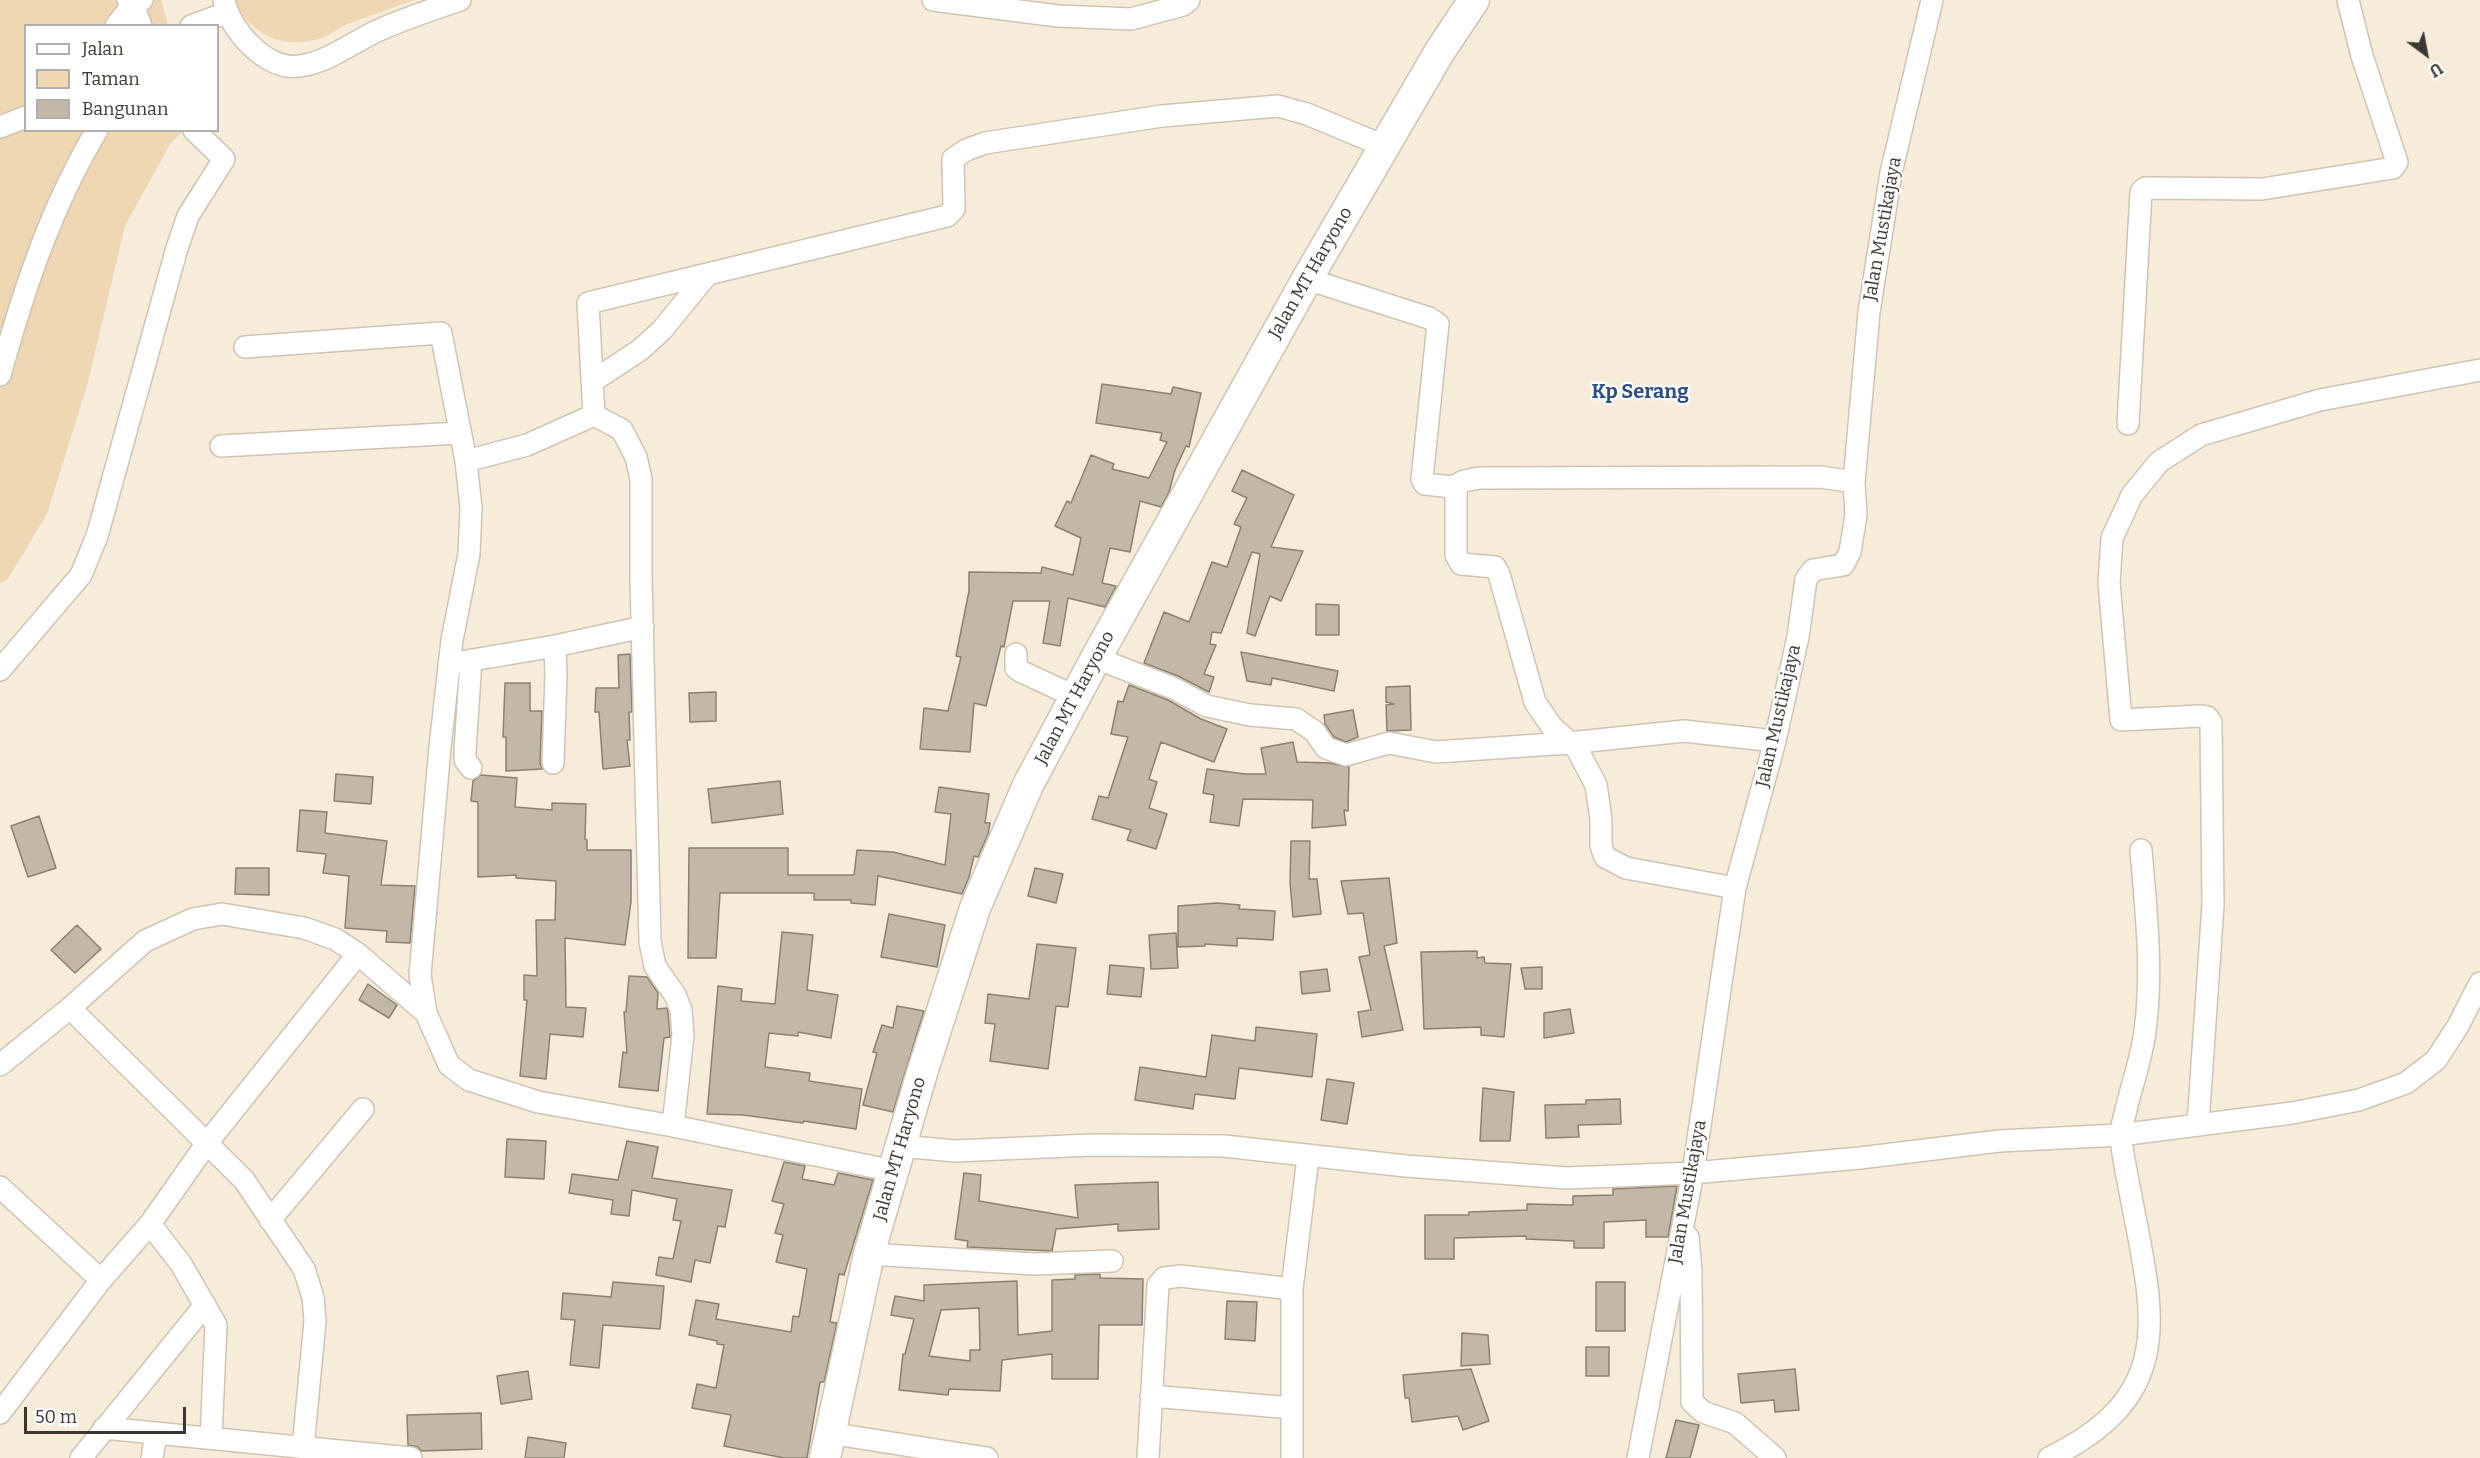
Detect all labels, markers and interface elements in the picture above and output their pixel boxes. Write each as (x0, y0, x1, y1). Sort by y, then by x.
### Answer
legend (24, 24, 219, 132)
north arrow (2396, 24, 2456, 84)
text: Jalan (82, 38, 124, 60)
text: U (2426, 58, 2446, 81)
text: Taman (82, 68, 140, 90)
text: Bangunan (82, 98, 168, 120)
street label: Jalan Mustikajaya (1860, 155, 1906, 303)
street label: Jalan MT Haryono (1265, 203, 1357, 343)
district label: Kp Serang (1591, 380, 1689, 404)
street label: Jalan MT Haryono (1031, 627, 1119, 769)
street label: Jalan Mustikajaya (1752, 643, 1806, 789)
street label: Jalan MT Haryono (869, 1075, 931, 1223)
street label: Jalan Mustikajaya (1665, 1118, 1711, 1266)
scale bar (27, 1395, 189, 1433)
text: 50 m (35, 1406, 77, 1428)

